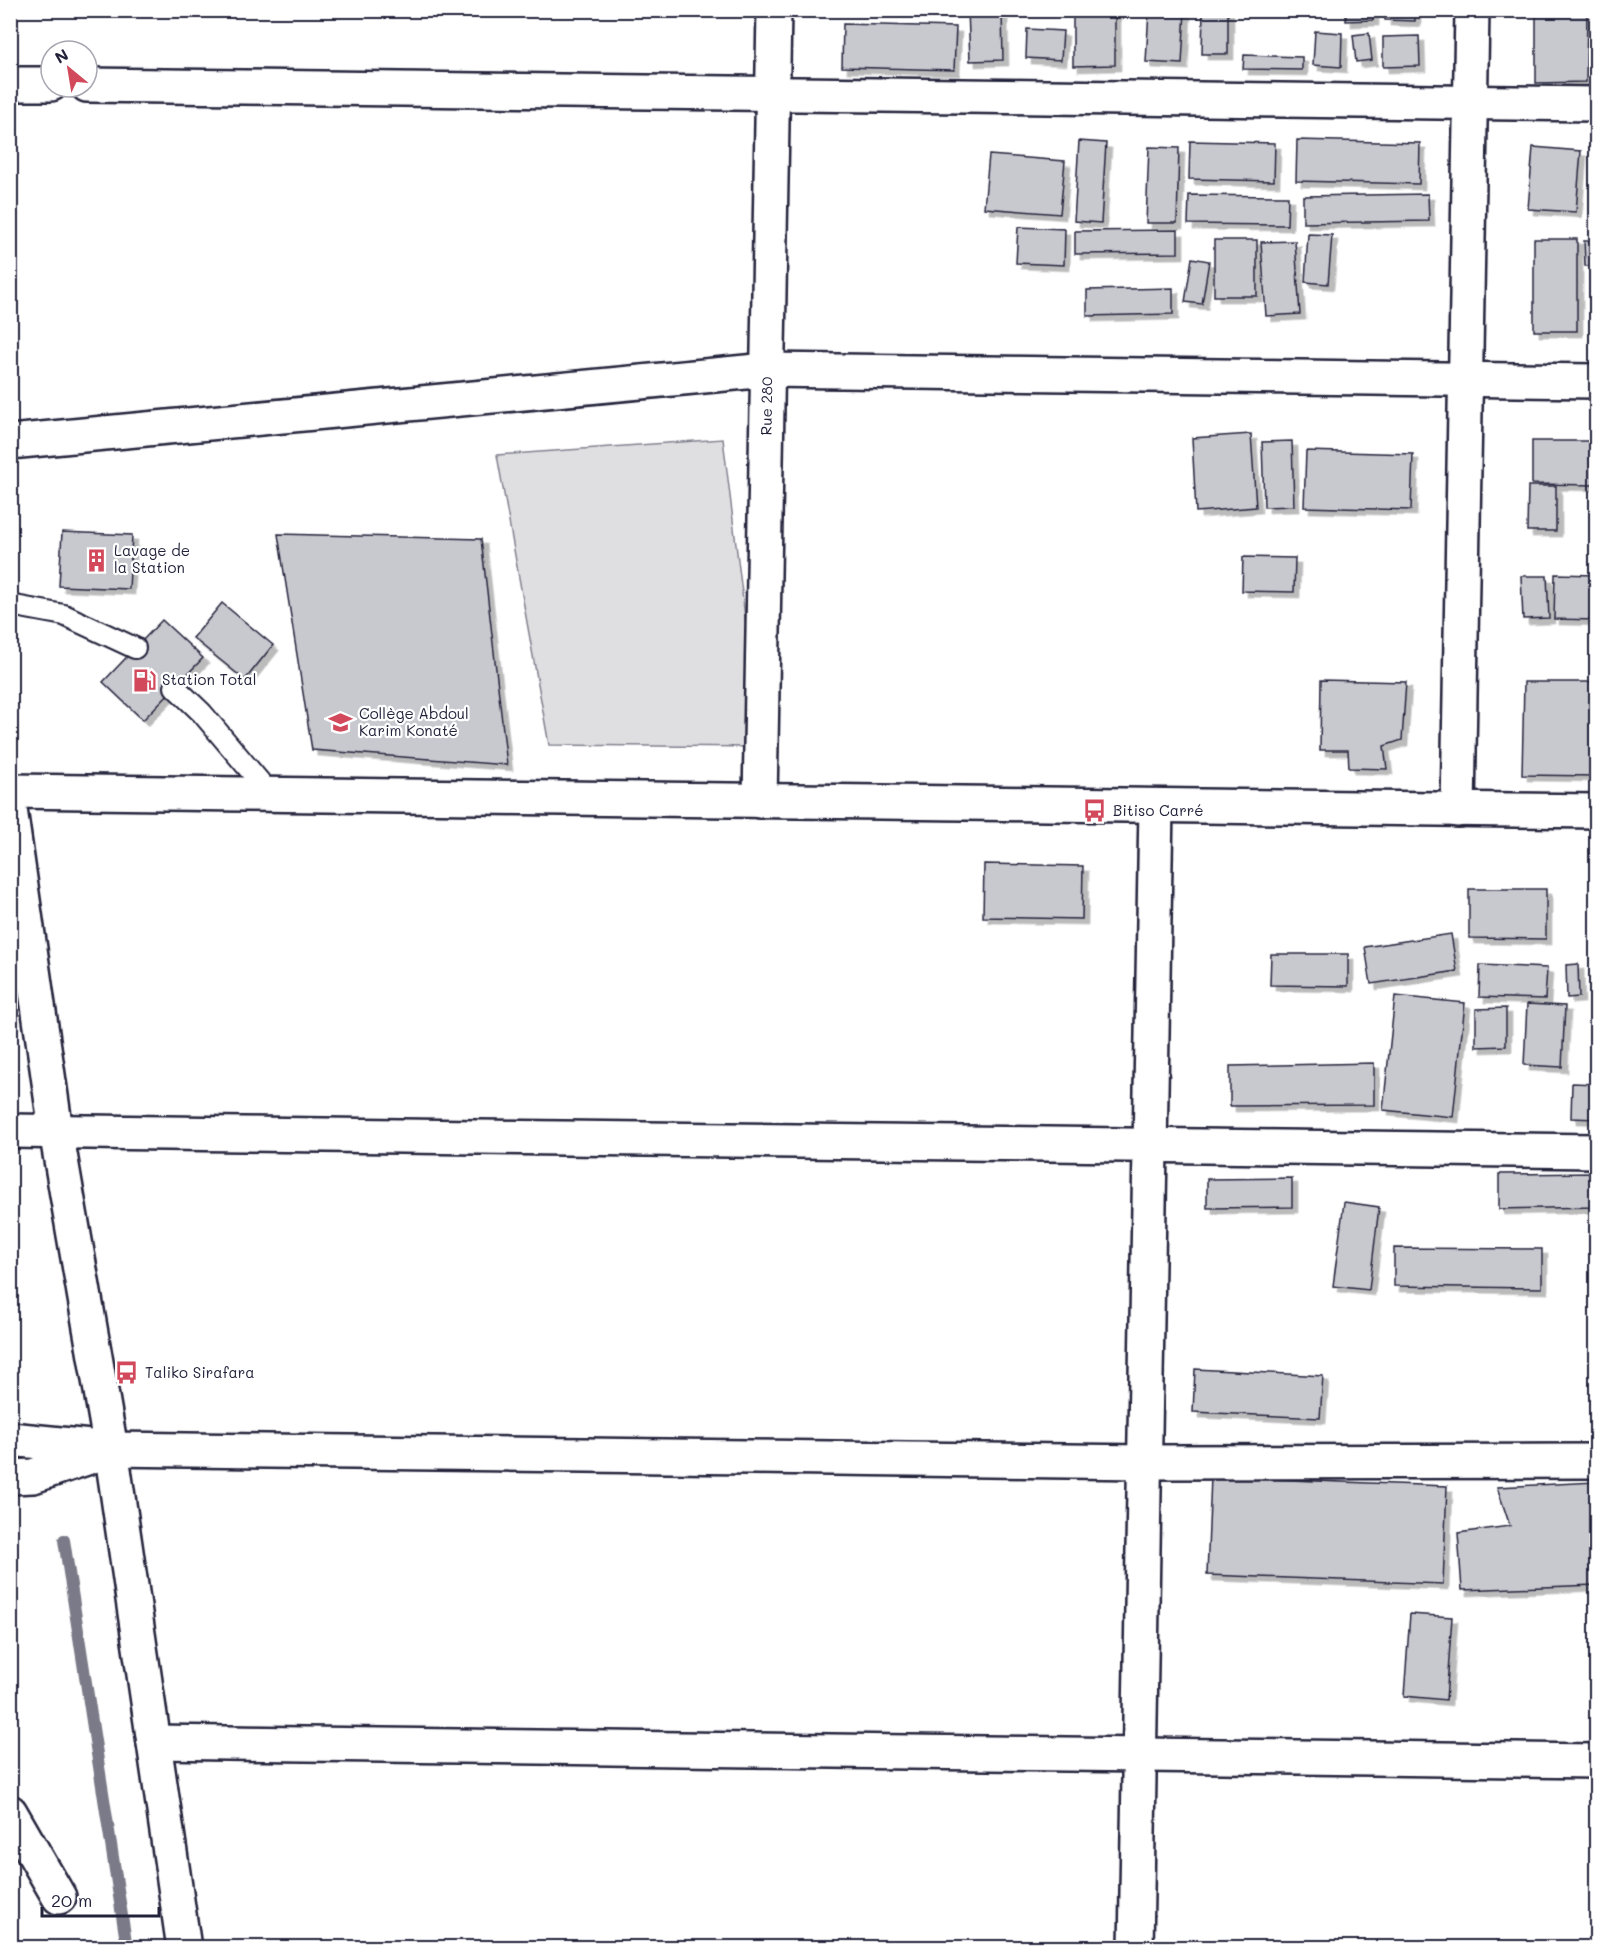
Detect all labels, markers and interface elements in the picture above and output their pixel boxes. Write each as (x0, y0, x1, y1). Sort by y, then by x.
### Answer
north arrow (39, 39, 99, 99)
text: N (51, 43, 72, 68)
street label: Rue 280 (755, 377, 777, 435)
place label: Lavage de la Station (114, 540, 190, 577)
building icon: Lavage de la Station (83, 547, 109, 573)
fuel station icon: Station Total (131, 667, 157, 693)
place label: Station Total (162, 669, 257, 689)
place label: Collège Abdoul Karim Konaté (359, 703, 469, 740)
school or university icon: Collège Abdoul Karim Konaté (328, 710, 354, 736)
bus stop icon: Bitiso Carré (1082, 798, 1108, 824)
place label: Bitiso Carré (1113, 800, 1203, 820)
bus stop icon: Taliko Sirafara (114, 1360, 140, 1386)
place label: Taliko Sirafara (145, 1362, 255, 1382)
scale bar (42, 1880, 159, 1918)
text: 20 m (51, 1888, 92, 1912)

